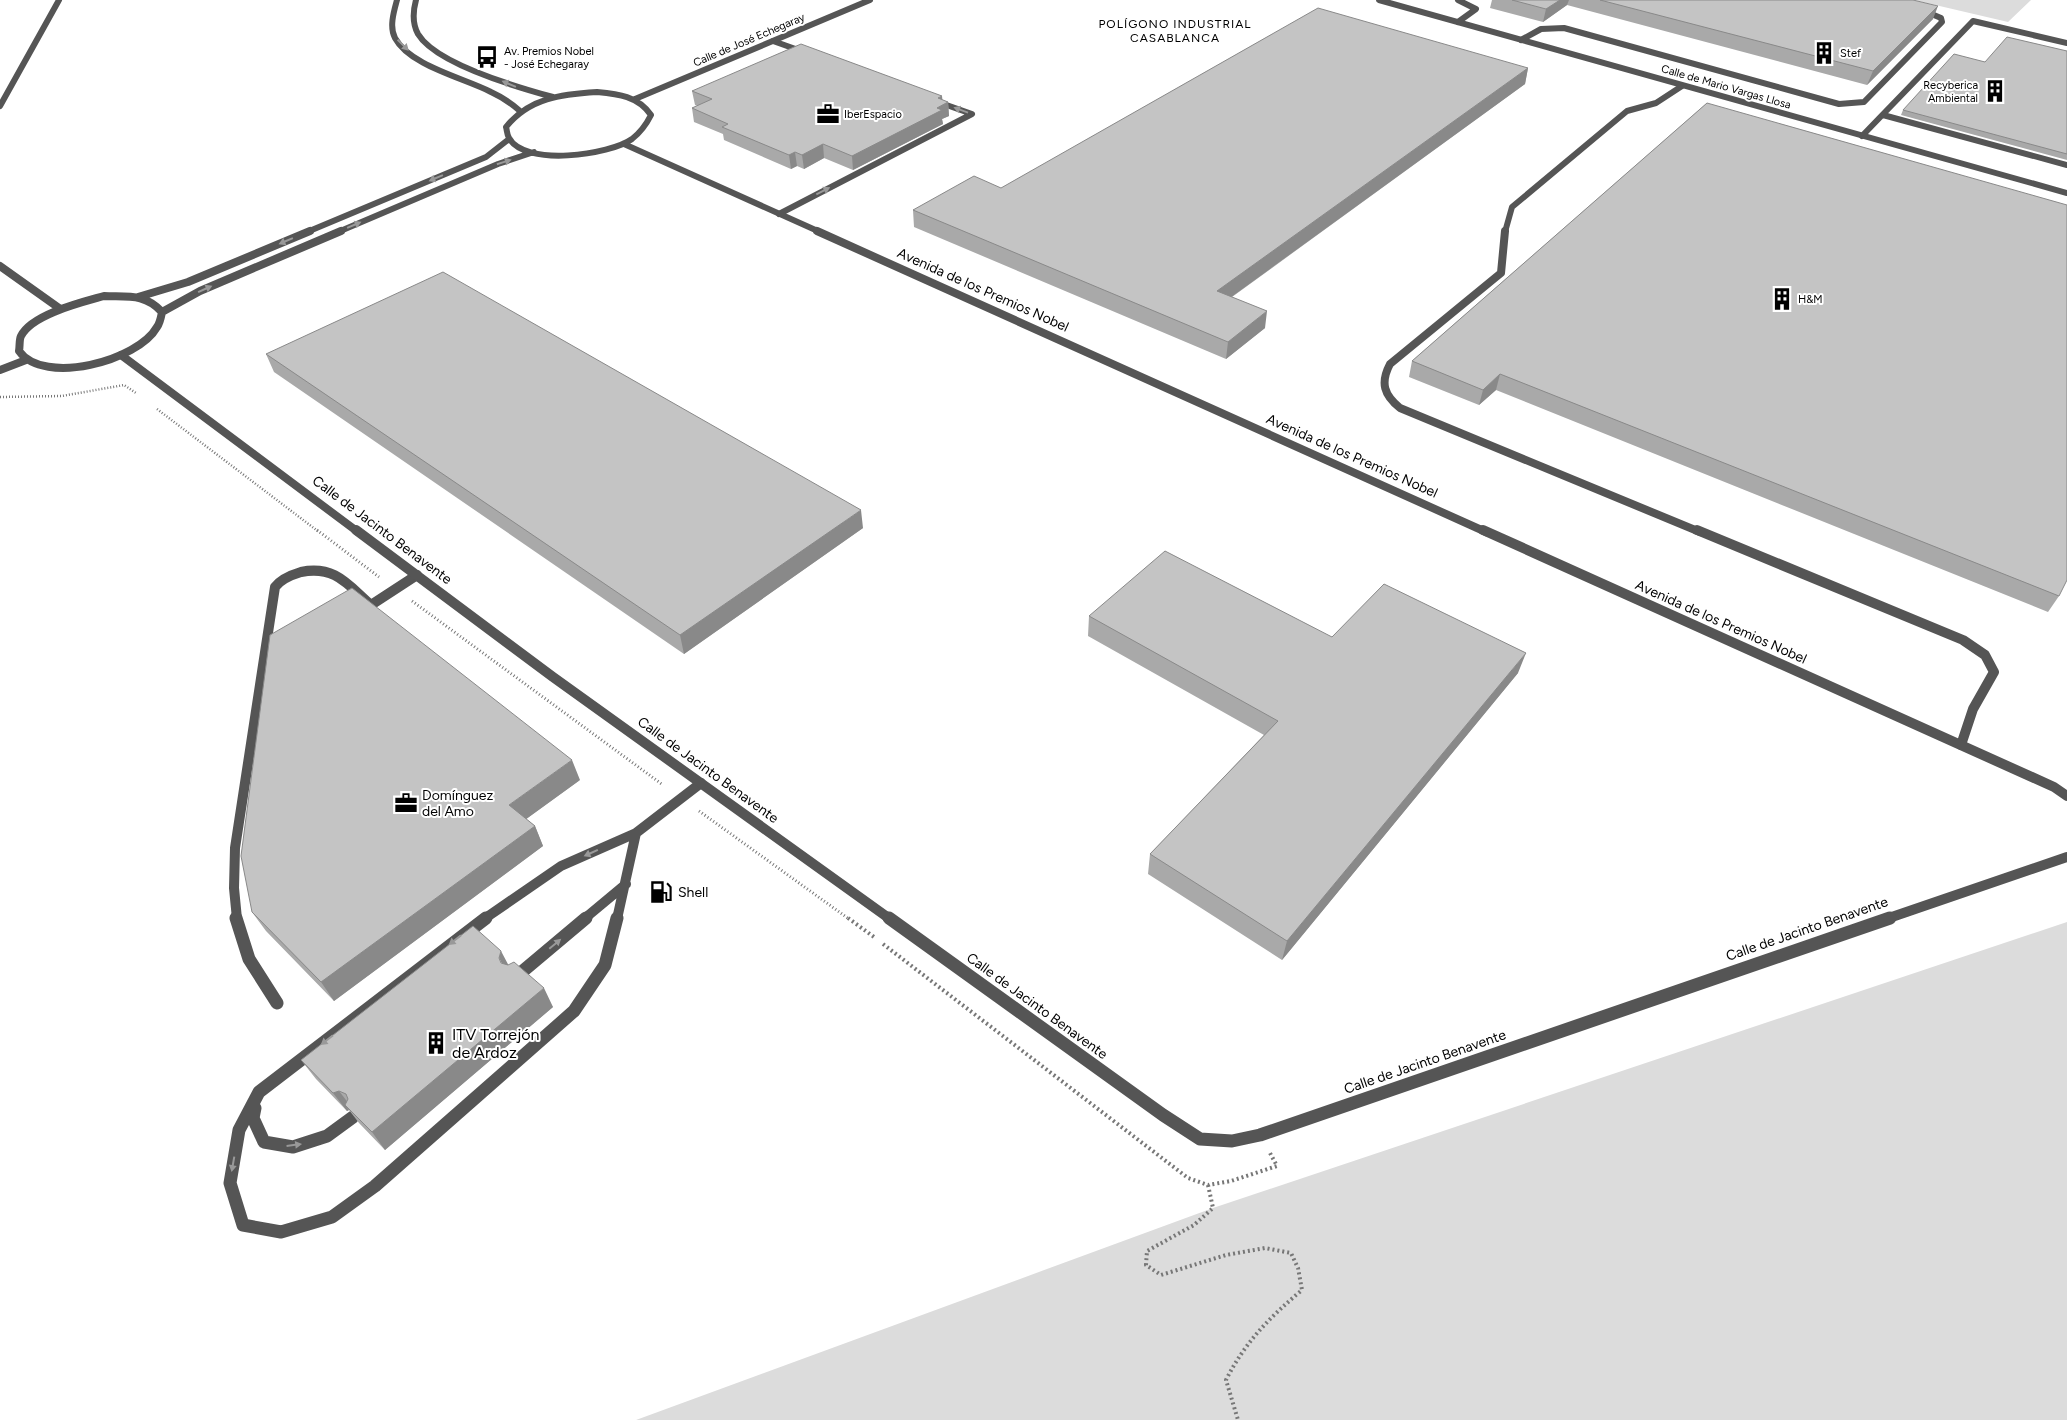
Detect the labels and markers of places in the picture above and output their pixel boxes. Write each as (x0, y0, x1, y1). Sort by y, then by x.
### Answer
building icon: Stef (1811, 40, 1837, 66)
bus stop icon: Av. Premios Nobel - José Echegaray (474, 44, 500, 70)
place label: Av. Premios Nobel - José Echegaray (504, 45, 594, 71)
place label: Stef (1840, 47, 1862, 60)
building icon: Recyberica Ambiental (1982, 78, 2008, 104)
place label: Recyberica Ambiental (1923, 79, 1978, 105)
office icon: IberEspacio (815, 101, 841, 127)
place label: IberEspacio (844, 108, 902, 121)
building icon: H&M (1769, 286, 1795, 312)
place label: H&M (1798, 293, 1823, 306)
place label: Domínguez del Amo (422, 787, 493, 820)
office icon: Domínguez del Amo (393, 790, 419, 816)
fuel station icon: Shell (648, 879, 674, 905)
place label: Shell (678, 884, 708, 901)
place label: ITV Torrejón de Ardoz (452, 1025, 539, 1062)
building icon: ITV Torrejón de Ardoz (423, 1030, 449, 1056)

